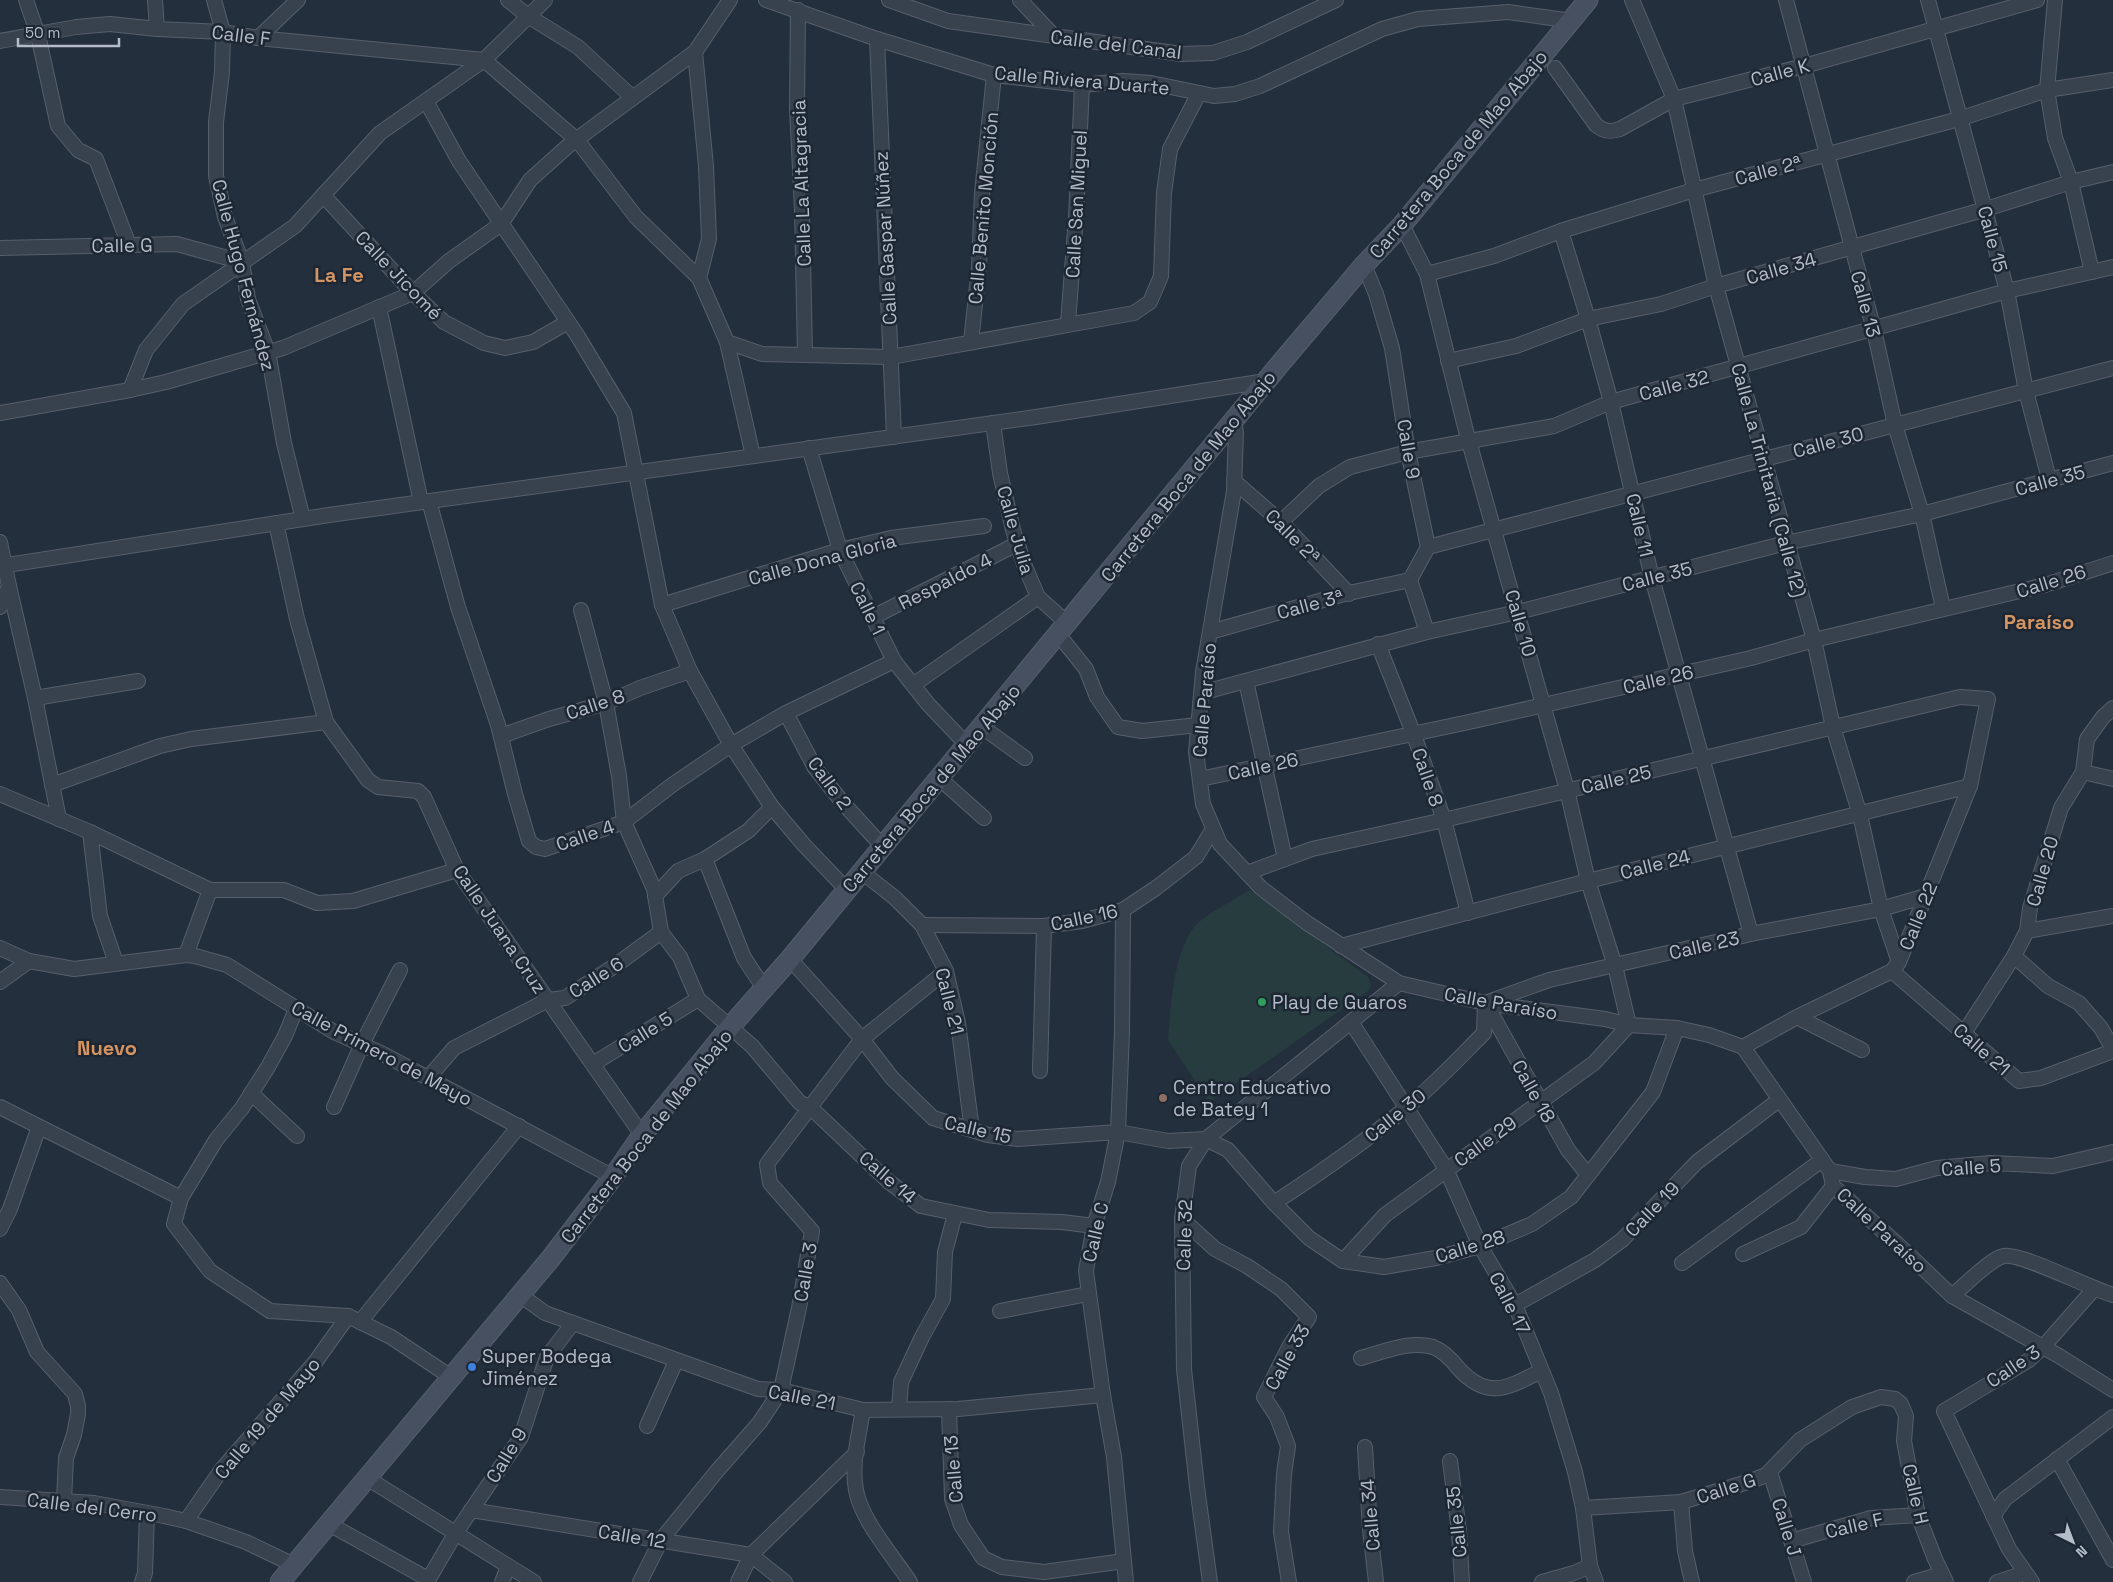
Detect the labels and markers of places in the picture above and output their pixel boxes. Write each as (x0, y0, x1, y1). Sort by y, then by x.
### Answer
place label: Play de Guaros (1272, 990, 1407, 1015)
marker: Play de Guaros (1256, 996, 1268, 1008)
place label: Centro Educativo de Batey 1 (1173, 1075, 1331, 1122)
marker: Centro Educativo de Batey 1 (1157, 1092, 1169, 1104)
place label: Super Bodega Jiménez (482, 1344, 612, 1391)
marker: Super Bodega Jiménez (466, 1361, 478, 1373)

